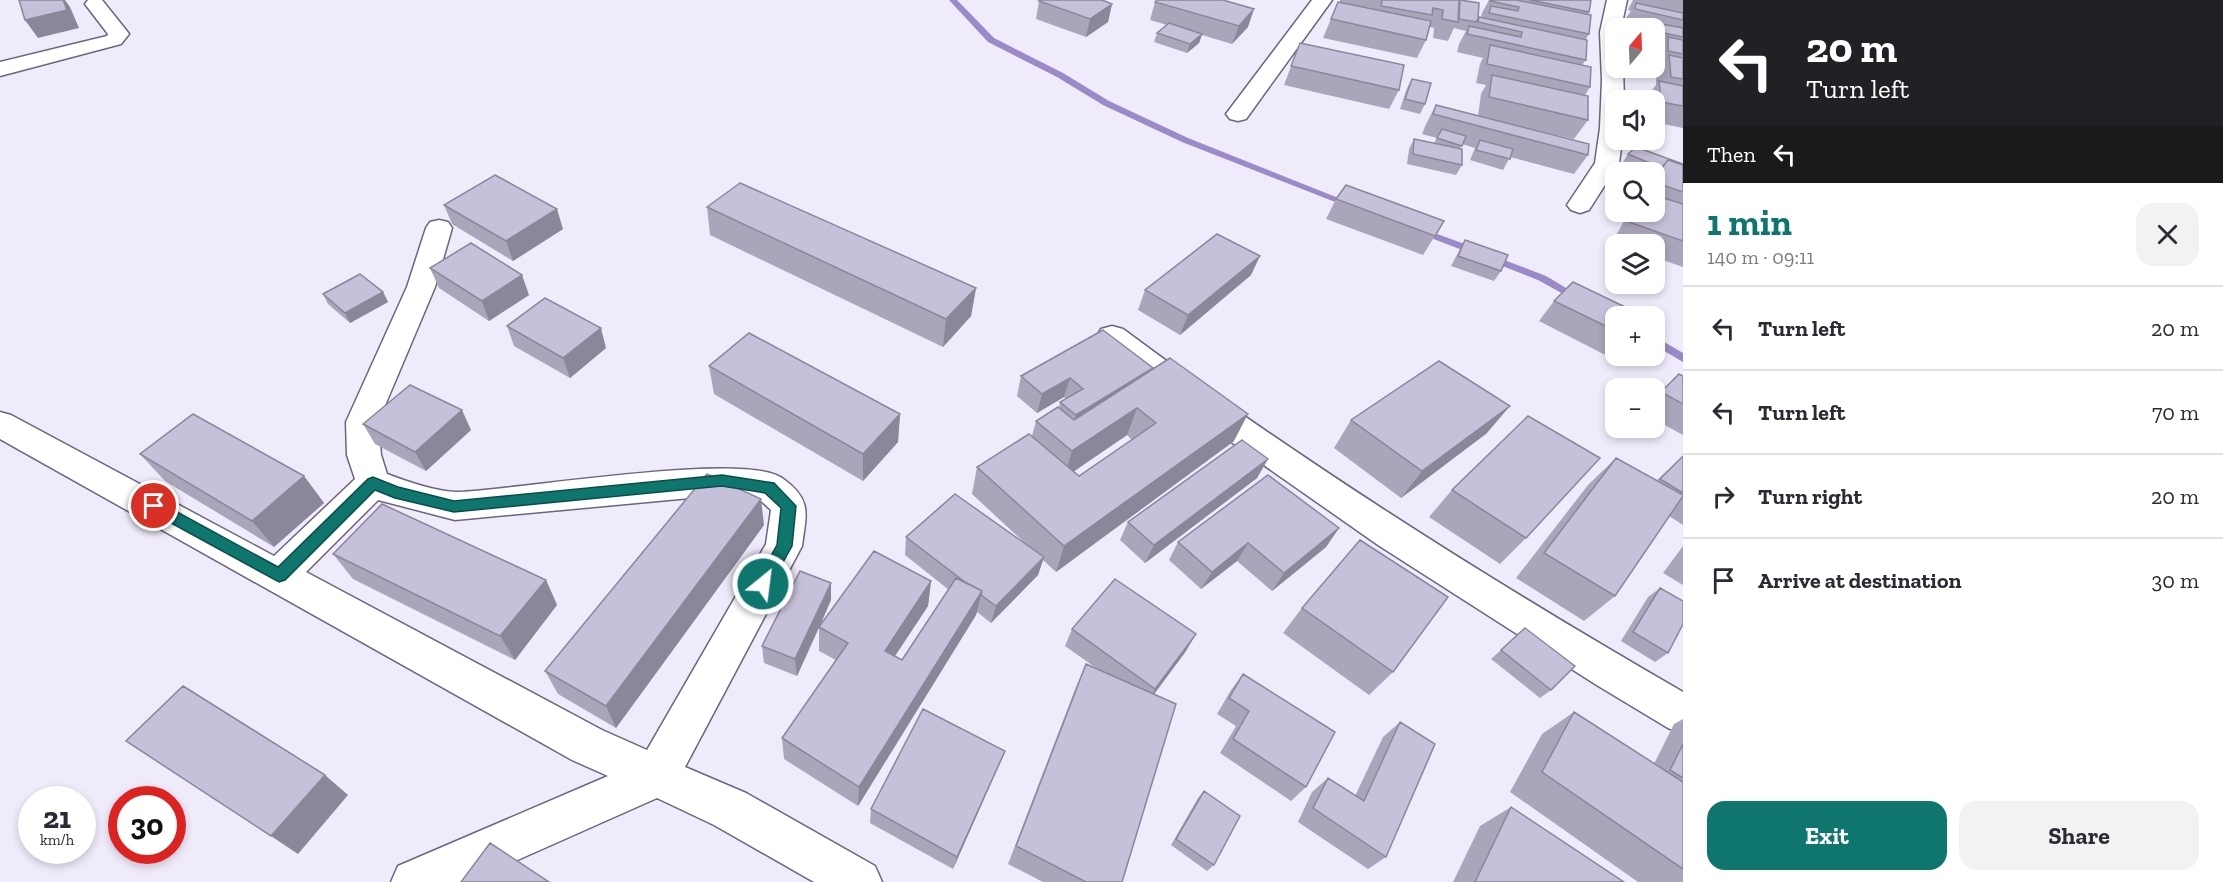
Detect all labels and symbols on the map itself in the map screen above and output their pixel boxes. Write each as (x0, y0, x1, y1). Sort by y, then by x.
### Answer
north arrow (1605, 18, 1665, 78)
pin (128, 480, 179, 531)
position arrow (731, 552, 795, 616)
speed limit sign: 30 (108, 786, 186, 864)

